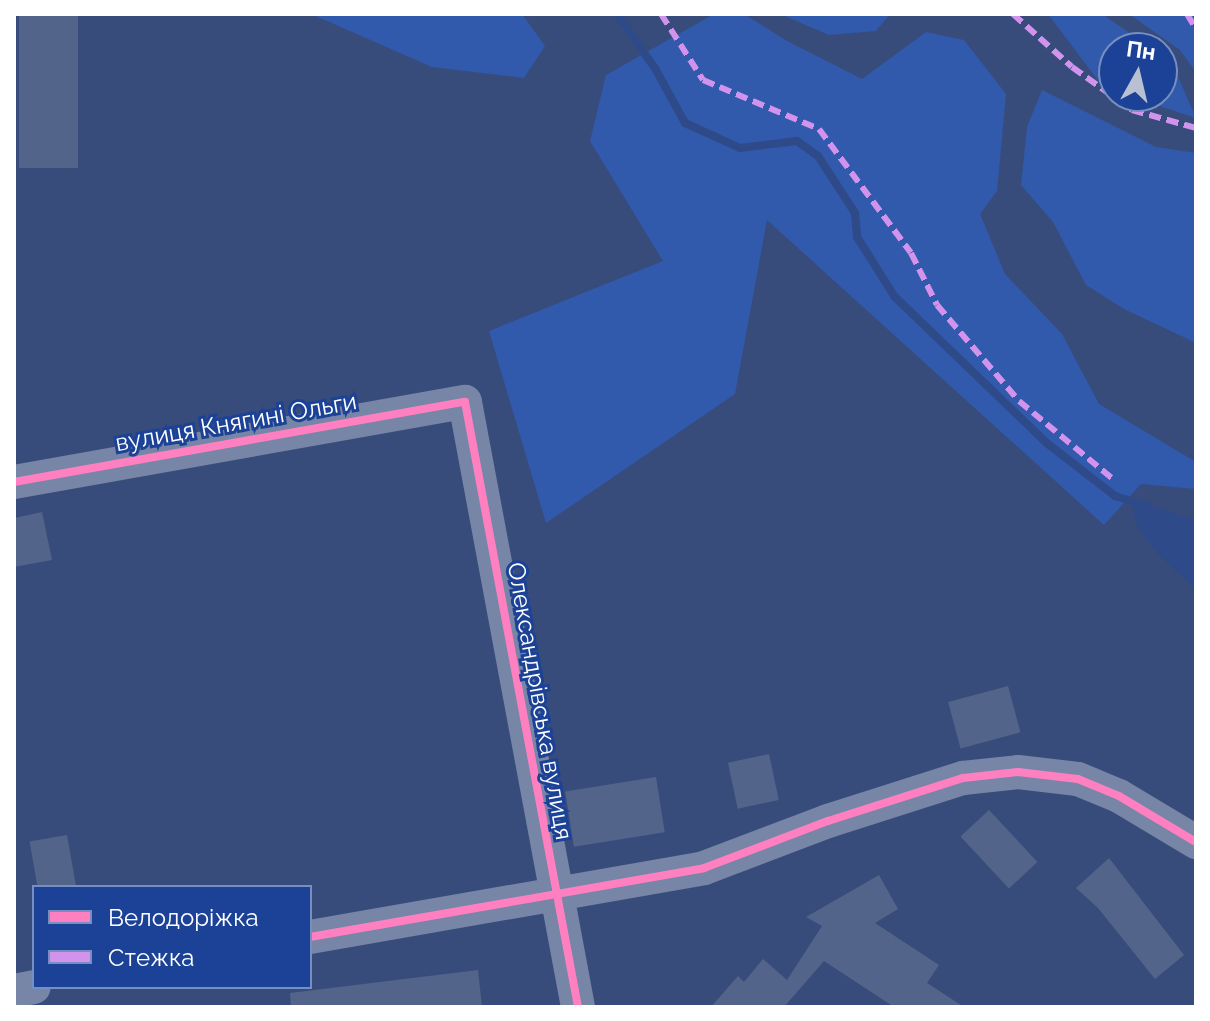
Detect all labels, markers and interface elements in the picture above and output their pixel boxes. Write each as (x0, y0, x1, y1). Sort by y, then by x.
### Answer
north arrow (1098, 32, 1178, 112)
text: Пн (1125, 35, 1157, 65)
street label: вулиця Княгині Ольги (113, 387, 359, 457)
street label: Олександрівська вулиця (501, 560, 579, 842)
legend (32, 885, 312, 989)
text: Велодоріжка (108, 903, 259, 932)
text: Стежка (108, 943, 194, 972)

